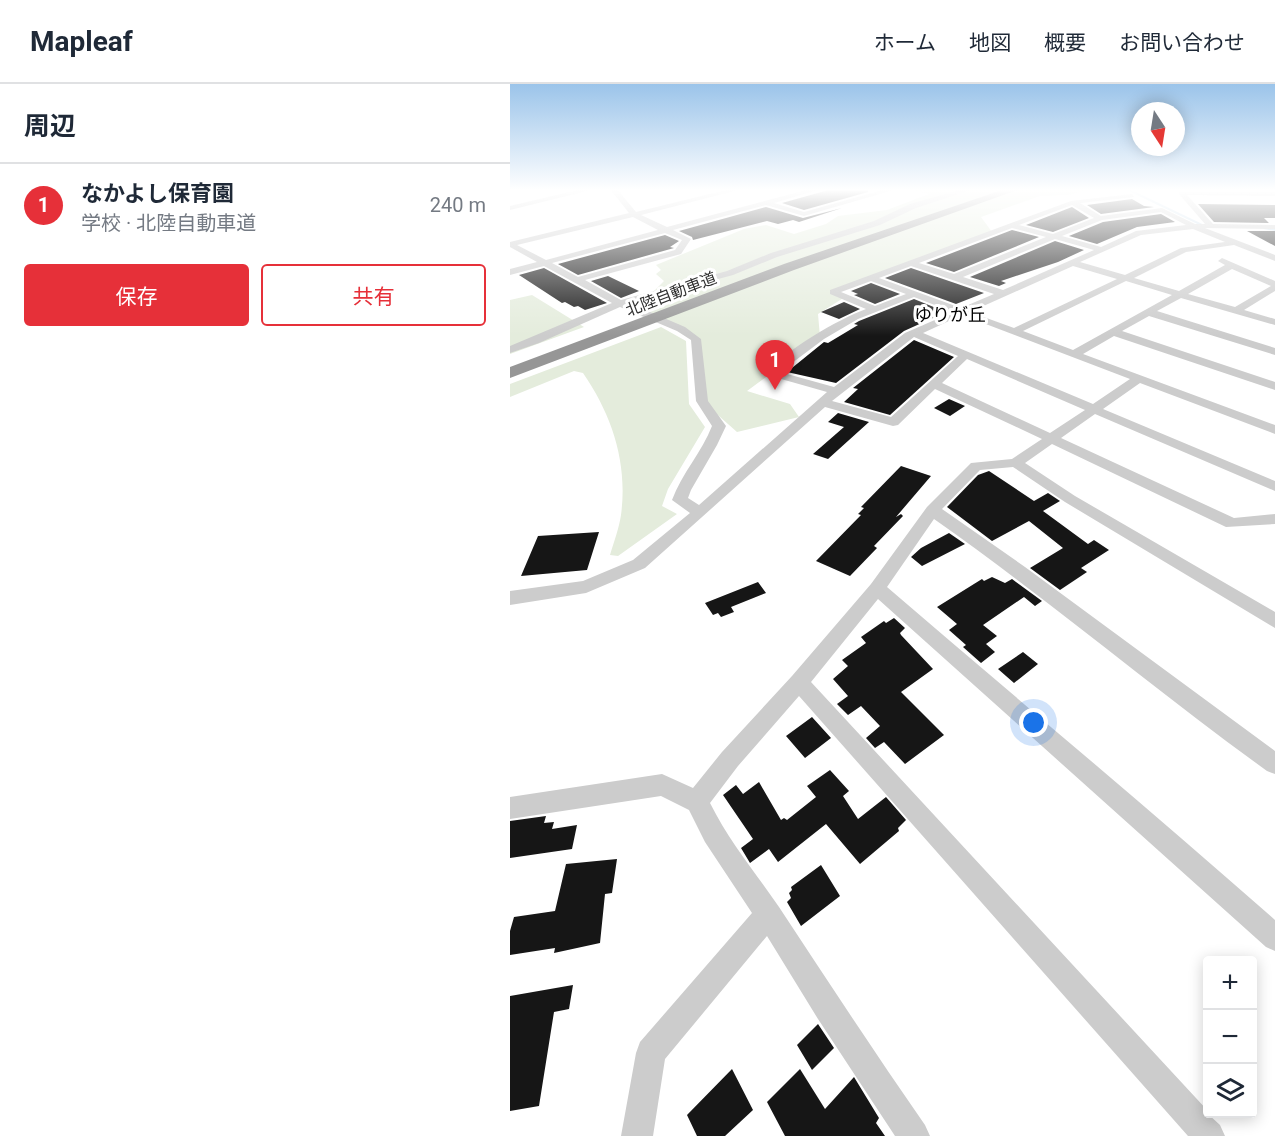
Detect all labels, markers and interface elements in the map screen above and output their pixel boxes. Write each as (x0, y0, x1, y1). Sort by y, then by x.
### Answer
text: Mapleaf (30, 25, 133, 58)
text: ホーム (874, 31, 936, 55)
text: 地図 (969, 31, 1011, 55)
text: 概要 (1044, 31, 1086, 55)
text: お問い合わせ (1119, 31, 1245, 55)
north arrow (1131, 102, 1185, 156)
text: 周辺 (24, 111, 76, 141)
text: なかよし保育園 (81, 181, 234, 206)
text: 1 (38, 193, 49, 217)
text: 240 m (430, 193, 486, 217)
text: 学校 · 北陸自動車道 (81, 211, 256, 235)
button: 保存 (24, 264, 249, 326)
button: 共有 (261, 264, 486, 326)
street label: 北陸自動車道 (623, 268, 719, 320)
district label: ゆりが丘 (914, 304, 986, 325)
pin: 1 (756, 340, 794, 390)
your location (1019, 708, 1048, 737)
map controls (1203, 956, 1257, 1118)
button: + (1203, 956, 1257, 1010)
button: − (1203, 1010, 1257, 1064)
button: layers (1203, 1064, 1257, 1118)

